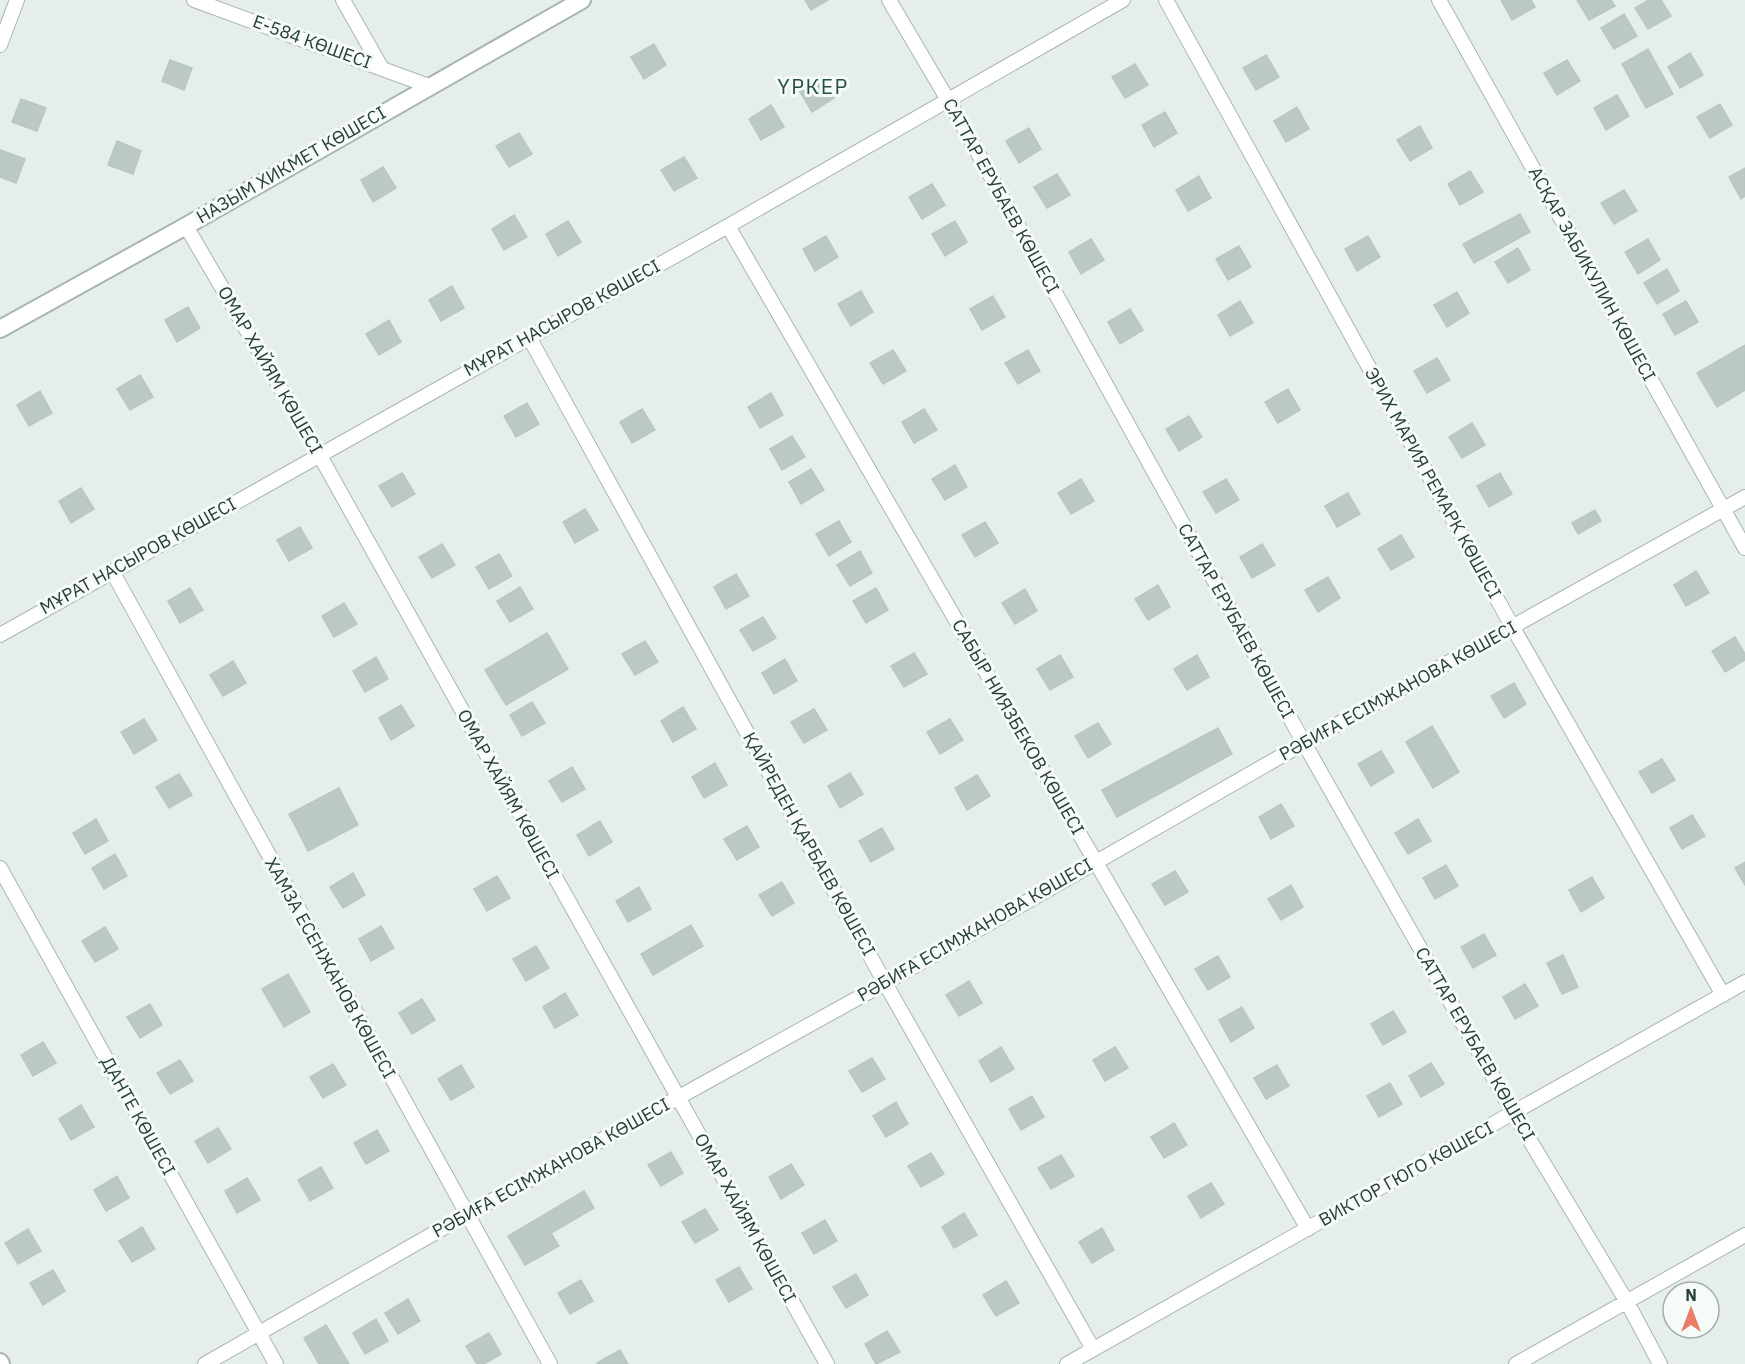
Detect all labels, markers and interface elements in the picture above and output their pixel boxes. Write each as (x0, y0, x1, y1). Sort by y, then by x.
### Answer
street label: Е-584 КӨШЕСІ (250, 9, 375, 74)
district label: ҮРКЕР (777, 72, 849, 100)
street label: САТТАР ЕРУБАЕВ КӨШЕСІ (938, 94, 1065, 297)
street label: НАЗЫМ ХИКМЕТ КӨШЕСІ (192, 101, 390, 228)
street label: АСҚАР ЗАБИКУЛИН КӨШЕСІ (1524, 163, 1661, 385)
street label: МҰРАТ НАСЫРОВ КӨШЕСІ (459, 254, 664, 381)
street label: ОМАР ХАЙЯМ КӨШЕСІ (213, 282, 328, 458)
street label: ЭРИХ МАРИЯ РЕМАРК КӨШЕСІ (1360, 363, 1507, 602)
street label: МҰРАТ НАСЫРОВ КӨШЕСІ (35, 492, 240, 619)
street label: САТТАР ЕРУБАЕВ КӨШЕСІ (1173, 519, 1300, 722)
street label: САБЫР НИЯЗБЕКОВ КӨШЕСІ (947, 615, 1090, 839)
street label: РӘБИҒА ЕСІМЖАНОВА КӨШЕСІ (1275, 616, 1520, 765)
street label: ОМАР ХАЙЯМ КӨШЕСІ (452, 705, 565, 882)
street label: ҚАЙРЕДЕН ҚАРБАЕВ КӨШЕСІ (738, 728, 881, 960)
street label: ХАМЗА ЕСЕНЖАНОВ КӨШЕСІ (260, 853, 401, 1082)
street label: РӘБИҒА ЕСІМЖАНОВА КӨШЕСІ (853, 853, 1096, 1006)
street label: САТТАР ЕРУБАЕВ КӨШЕСІ (1411, 943, 1540, 1145)
street label: ДАНТЕ КӨШЕСІ (96, 1052, 181, 1179)
street label: РӘБИҒА ЕСІМЖАНОВА КӨШЕСІ (428, 1093, 673, 1242)
street label: ВИКТОР ГЮГО КӨШЕСІ (1314, 1116, 1497, 1231)
street label: ОМАР ХАЙЯМ КӨШЕСІ (689, 1129, 802, 1306)
north arrow (1661, 1280, 1721, 1340)
text: N (1685, 1285, 1697, 1305)

